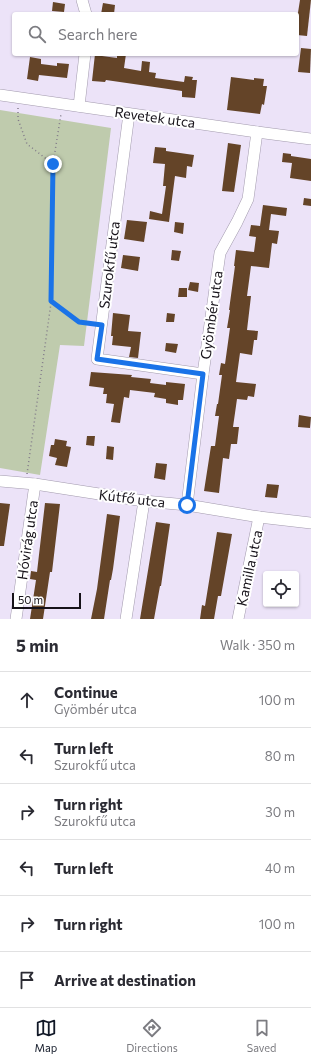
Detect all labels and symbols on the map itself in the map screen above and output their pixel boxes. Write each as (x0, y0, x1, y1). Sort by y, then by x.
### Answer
street label: Revetek utca (114, 103, 196, 131)
route end (44, 155, 62, 173)
street label: Szurokfű utca (95, 220, 123, 310)
street label: Gyömbér utca (196, 270, 226, 360)
street label: Kútfő utca (98, 485, 166, 511)
route start (178, 496, 196, 514)
street label: Hóvirág utca (13, 499, 41, 581)
street label: Kamilla utca (233, 528, 265, 608)
scale bar (12, 591, 81, 610)

